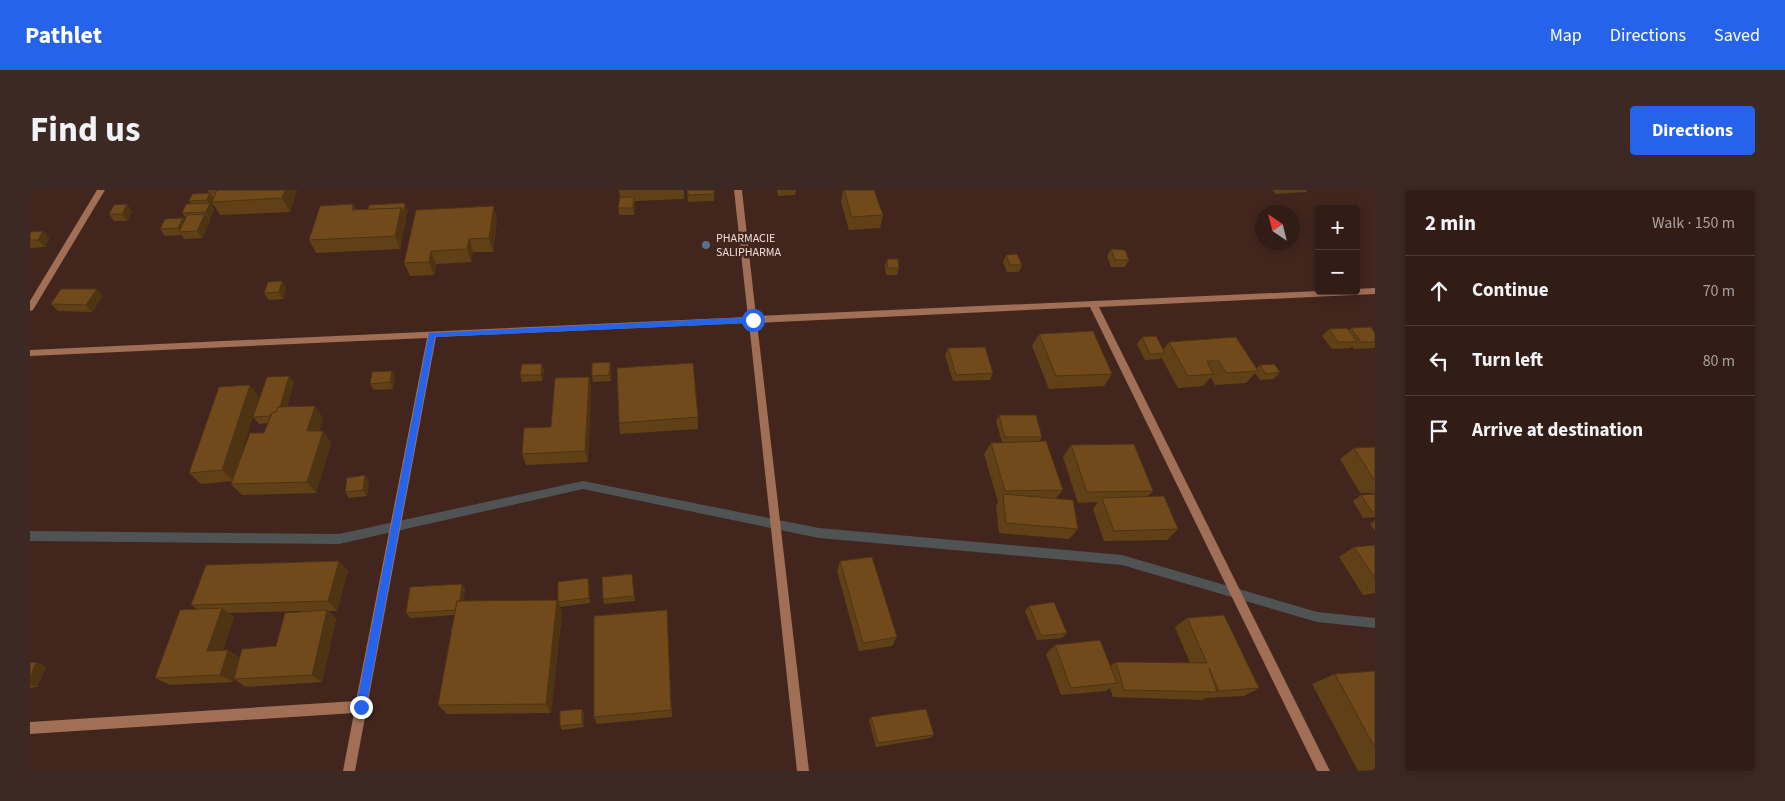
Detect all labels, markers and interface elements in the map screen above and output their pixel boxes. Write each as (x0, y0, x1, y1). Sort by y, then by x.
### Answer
text: Pathlet (25, 18, 102, 53)
text: Map (1550, 23, 1582, 48)
text: Directions (1610, 23, 1686, 48)
text: Saved (1714, 23, 1760, 48)
text: Find us (30, 105, 140, 155)
button: Directions (1630, 106, 1755, 155)
north arrow (1255, 205, 1300, 250)
map controls (1315, 205, 1360, 295)
button: + (1315, 205, 1360, 250)
text: 2 min (1425, 208, 1476, 238)
text: Walk · 150 m (1652, 212, 1735, 234)
place label: PHARMACIE SALIPHARMA (716, 230, 782, 261)
marker: PHARMACIE SALIPHARMA (700, 239, 712, 251)
button: − (1315, 250, 1360, 295)
icon: ahead (1425, 277, 1453, 305)
text: Continue (1472, 277, 1549, 304)
text: 70 m (1703, 280, 1735, 302)
route start (742, 309, 765, 332)
icon: left (1425, 347, 1453, 375)
text: Turn left (1472, 347, 1543, 374)
text: 80 m (1703, 350, 1735, 372)
icon: arrive (1425, 417, 1453, 445)
text: Arrive at destination (1472, 417, 1643, 444)
route end (350, 696, 373, 719)

